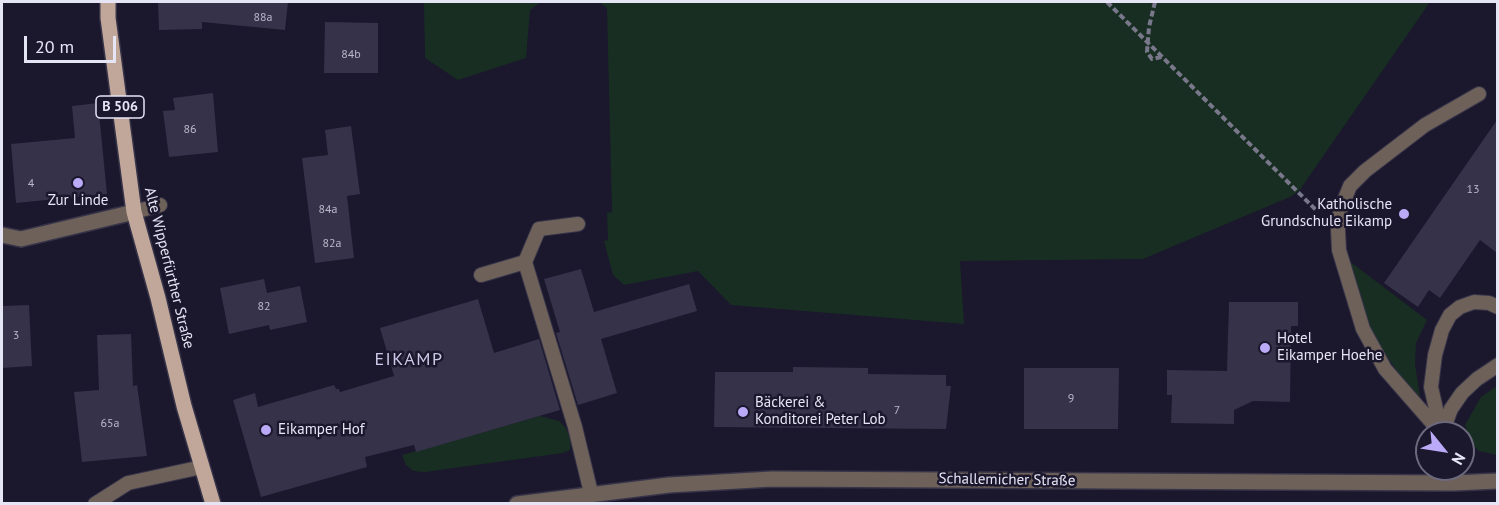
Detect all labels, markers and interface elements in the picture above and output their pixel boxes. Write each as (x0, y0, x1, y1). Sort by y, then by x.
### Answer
house number: 88a (253, 11, 273, 25)
scale bar (27, 24, 118, 62)
text: 20 m (35, 35, 74, 58)
house number: 84b (341, 48, 361, 62)
road number: B 506 (96, 96, 144, 118)
house number: 86 (183, 123, 197, 137)
marker: Zur Linde (71, 176, 85, 190)
house number: 4 (28, 177, 34, 191)
house number: 13 (1466, 183, 1480, 197)
street label: Alte Wipperfürther Straße (140, 185, 198, 351)
place label: Zur Linde (48, 192, 108, 210)
place label: Katholische Grundschule Eikamp (1261, 196, 1392, 231)
house number: 84a (318, 203, 338, 217)
marker: Katholische Grundschule Eikamp (1397, 207, 1411, 221)
house number: 82a (322, 237, 342, 251)
house number: 82 (257, 300, 271, 314)
house number: 3 (13, 329, 19, 343)
place label: Hotel Eikamper Hoehe (1277, 330, 1382, 365)
marker: Hotel Eikamper Hoehe (1258, 341, 1272, 355)
district label: EIKAMP (374, 349, 444, 371)
house number: 9 (1068, 392, 1074, 406)
place label: Bäckerei & Konditorei Peter Lob (755, 394, 886, 429)
house number: 7 (894, 404, 900, 418)
marker: Bäckerei & Konditorei Peter Lob (736, 405, 750, 419)
house number: 65a (100, 417, 120, 431)
place label: Eikamper Hof (278, 421, 364, 439)
north arrow (1415, 421, 1475, 481)
marker: Eikamper Hof (259, 423, 273, 437)
text: N (1448, 449, 1470, 469)
street label: Schallemicher Straße (938, 470, 1076, 490)

